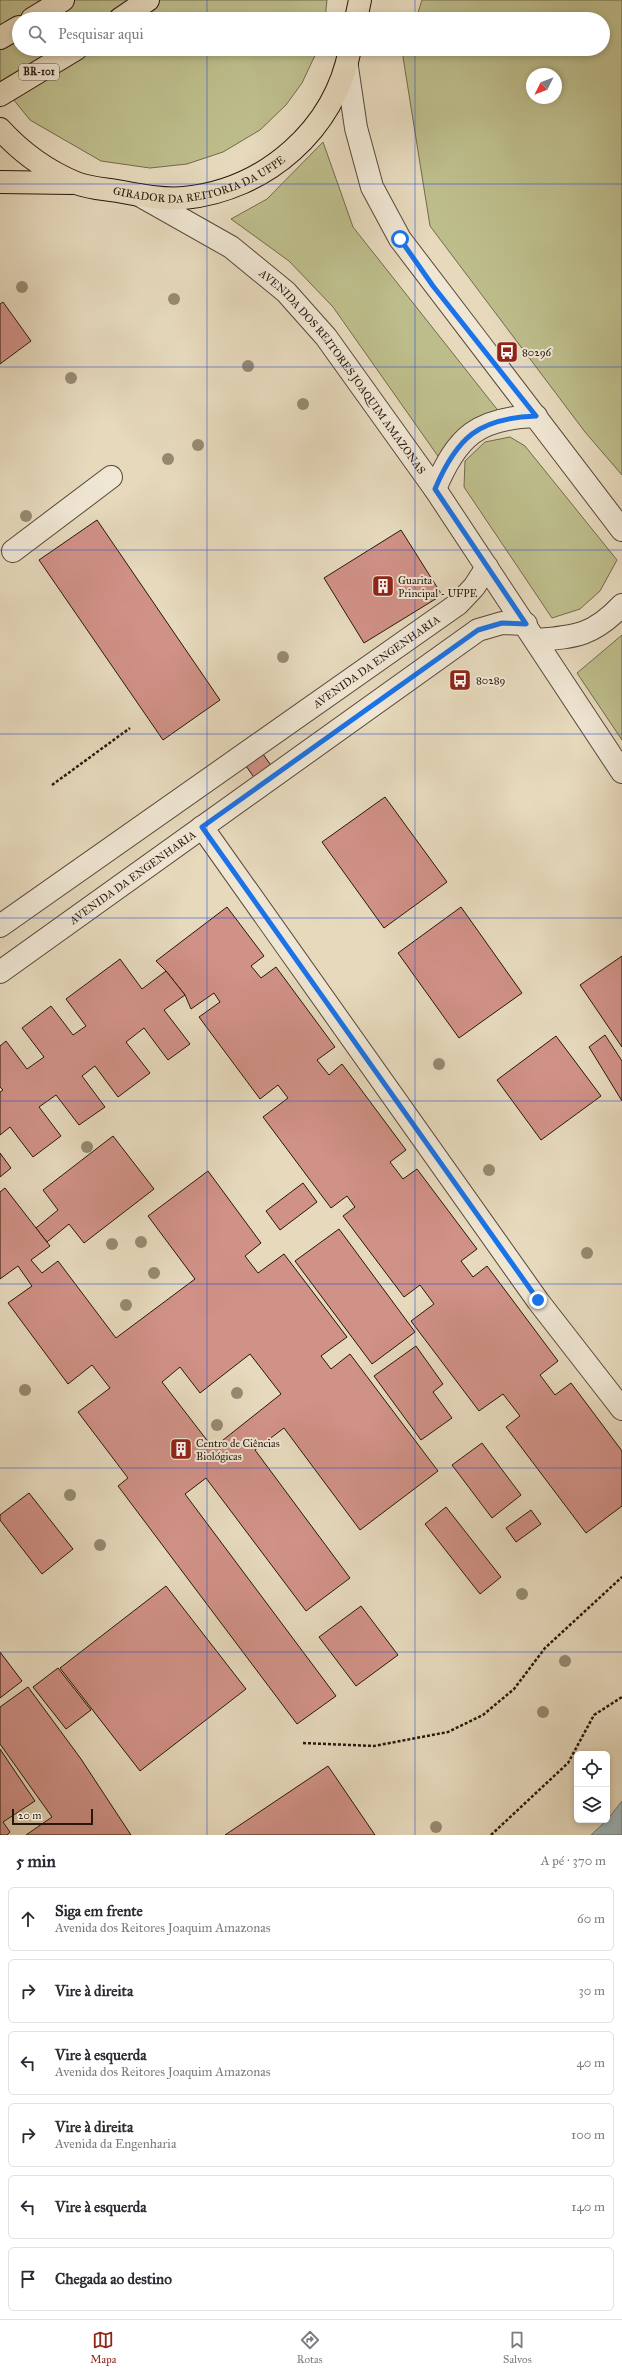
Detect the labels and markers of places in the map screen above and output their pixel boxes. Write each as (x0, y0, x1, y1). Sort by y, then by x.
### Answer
bus stop icon: 80296 (494, 339, 520, 365)
place label: 80296 (522, 346, 552, 359)
building icon: Guarita Principal - UFPE (370, 573, 396, 599)
place label: Guarita Principal - UFPE (398, 574, 478, 600)
bus stop icon: 80289 (447, 667, 473, 693)
place label: 80289 (476, 674, 506, 687)
building icon: Centro de Ciências Biológicas (168, 1436, 194, 1462)
place label: Centro de Ciências Biológicas (196, 1437, 280, 1463)

